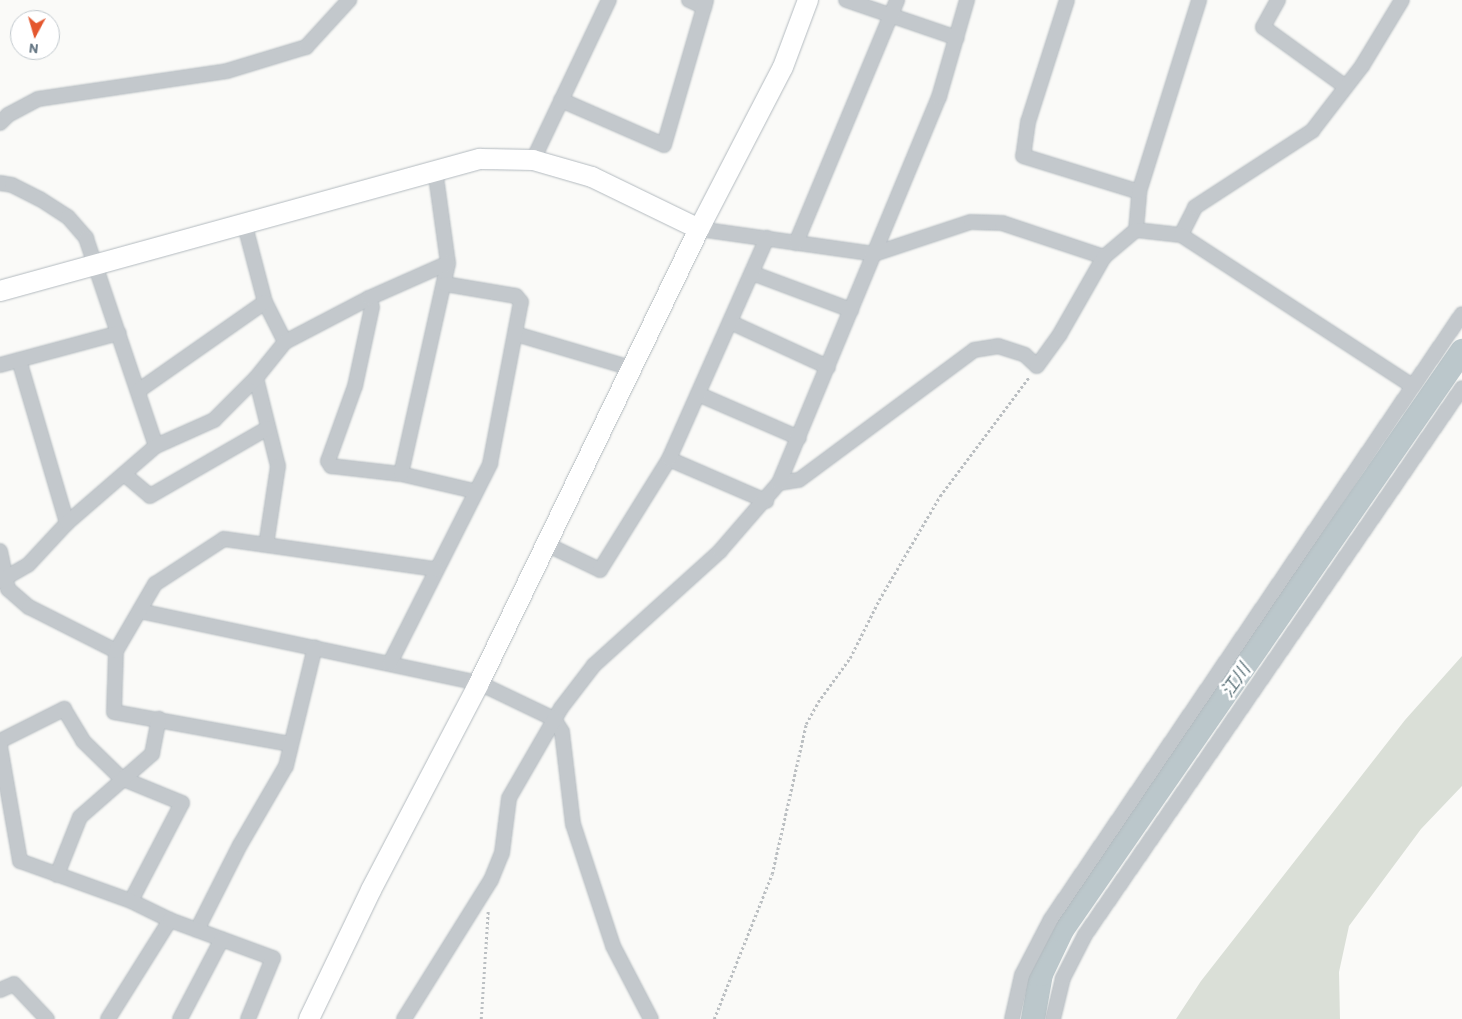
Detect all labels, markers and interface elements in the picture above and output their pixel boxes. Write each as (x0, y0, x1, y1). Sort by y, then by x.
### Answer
north arrow (10, 10, 60, 60)
text: N (28, 40, 39, 58)
water label: 江川 (1216, 659, 1254, 701)

